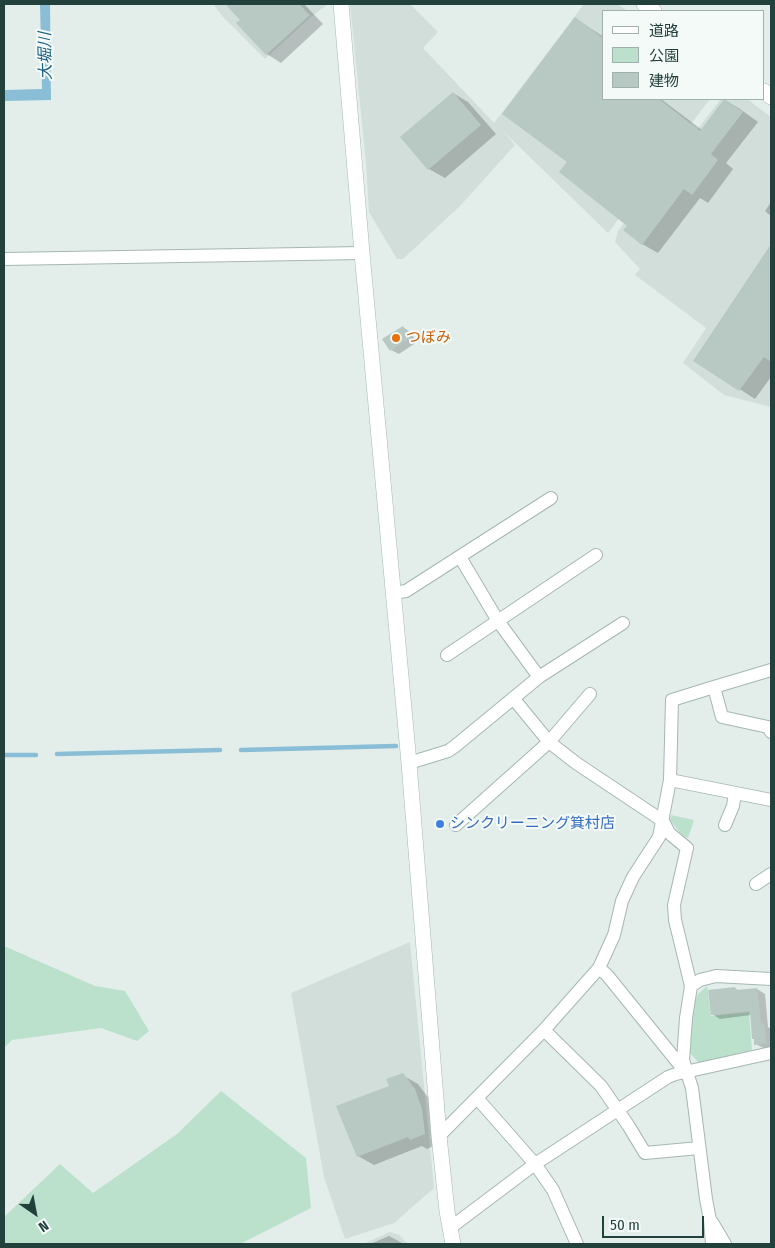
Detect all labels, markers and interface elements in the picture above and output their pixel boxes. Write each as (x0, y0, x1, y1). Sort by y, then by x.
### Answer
legend (602, 10, 765, 100)
text: 道路 (649, 22, 679, 40)
water label: 大堀川 (36, 32, 56, 80)
text: 公園 (649, 47, 679, 65)
text: 建物 (649, 72, 679, 90)
place label: つぼみ (406, 329, 451, 347)
marker: つぼみ (390, 332, 402, 344)
place label: シンクリーニング箕村店 (450, 815, 615, 833)
marker: シンクリーニング箕村店 (434, 818, 446, 830)
north arrow (10, 1188, 60, 1238)
scale bar (605, 1206, 708, 1238)
text: 50 m (610, 1216, 640, 1234)
text: N (35, 1217, 52, 1235)

